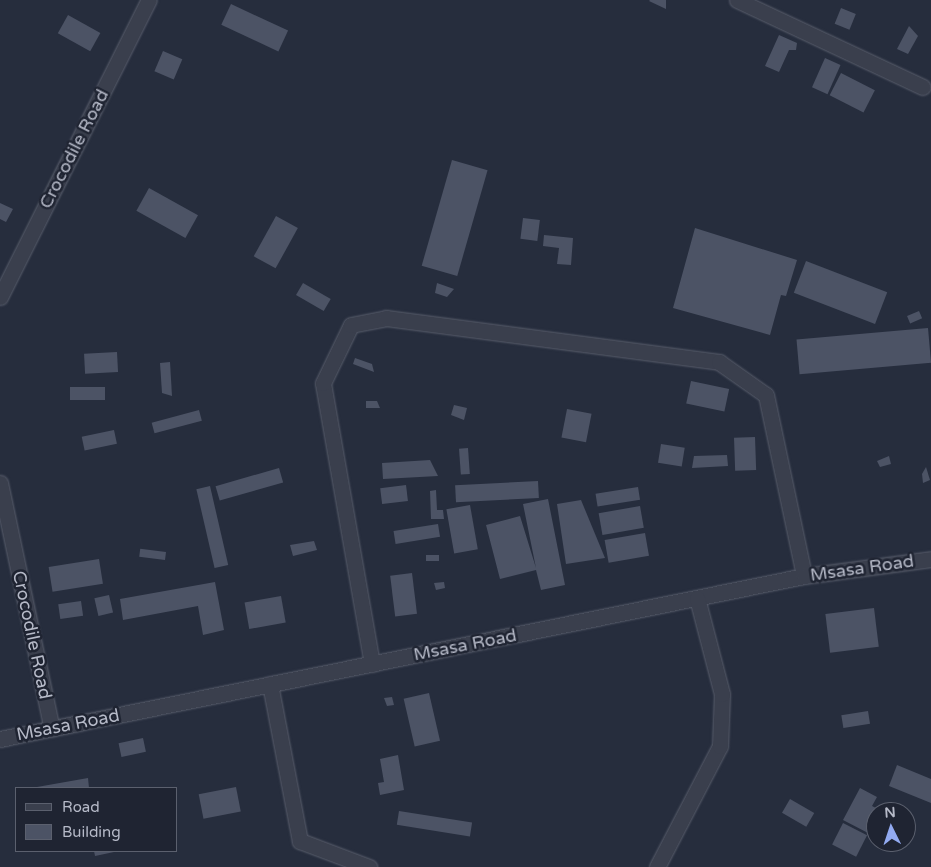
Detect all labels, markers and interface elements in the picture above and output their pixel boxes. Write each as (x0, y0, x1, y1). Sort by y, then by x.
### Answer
street label: Crocodile Road (35, 86, 113, 212)
street label: Msasa Road (809, 550, 915, 586)
street label: Crocodile Road (8, 569, 56, 701)
street label: Msasa Road (412, 624, 518, 666)
street label: Msasa Road (15, 704, 121, 746)
legend (15, 787, 178, 852)
text: Road (62, 798, 100, 816)
north arrow (866, 802, 916, 852)
text: N (884, 804, 896, 821)
text: Building (62, 823, 121, 841)

